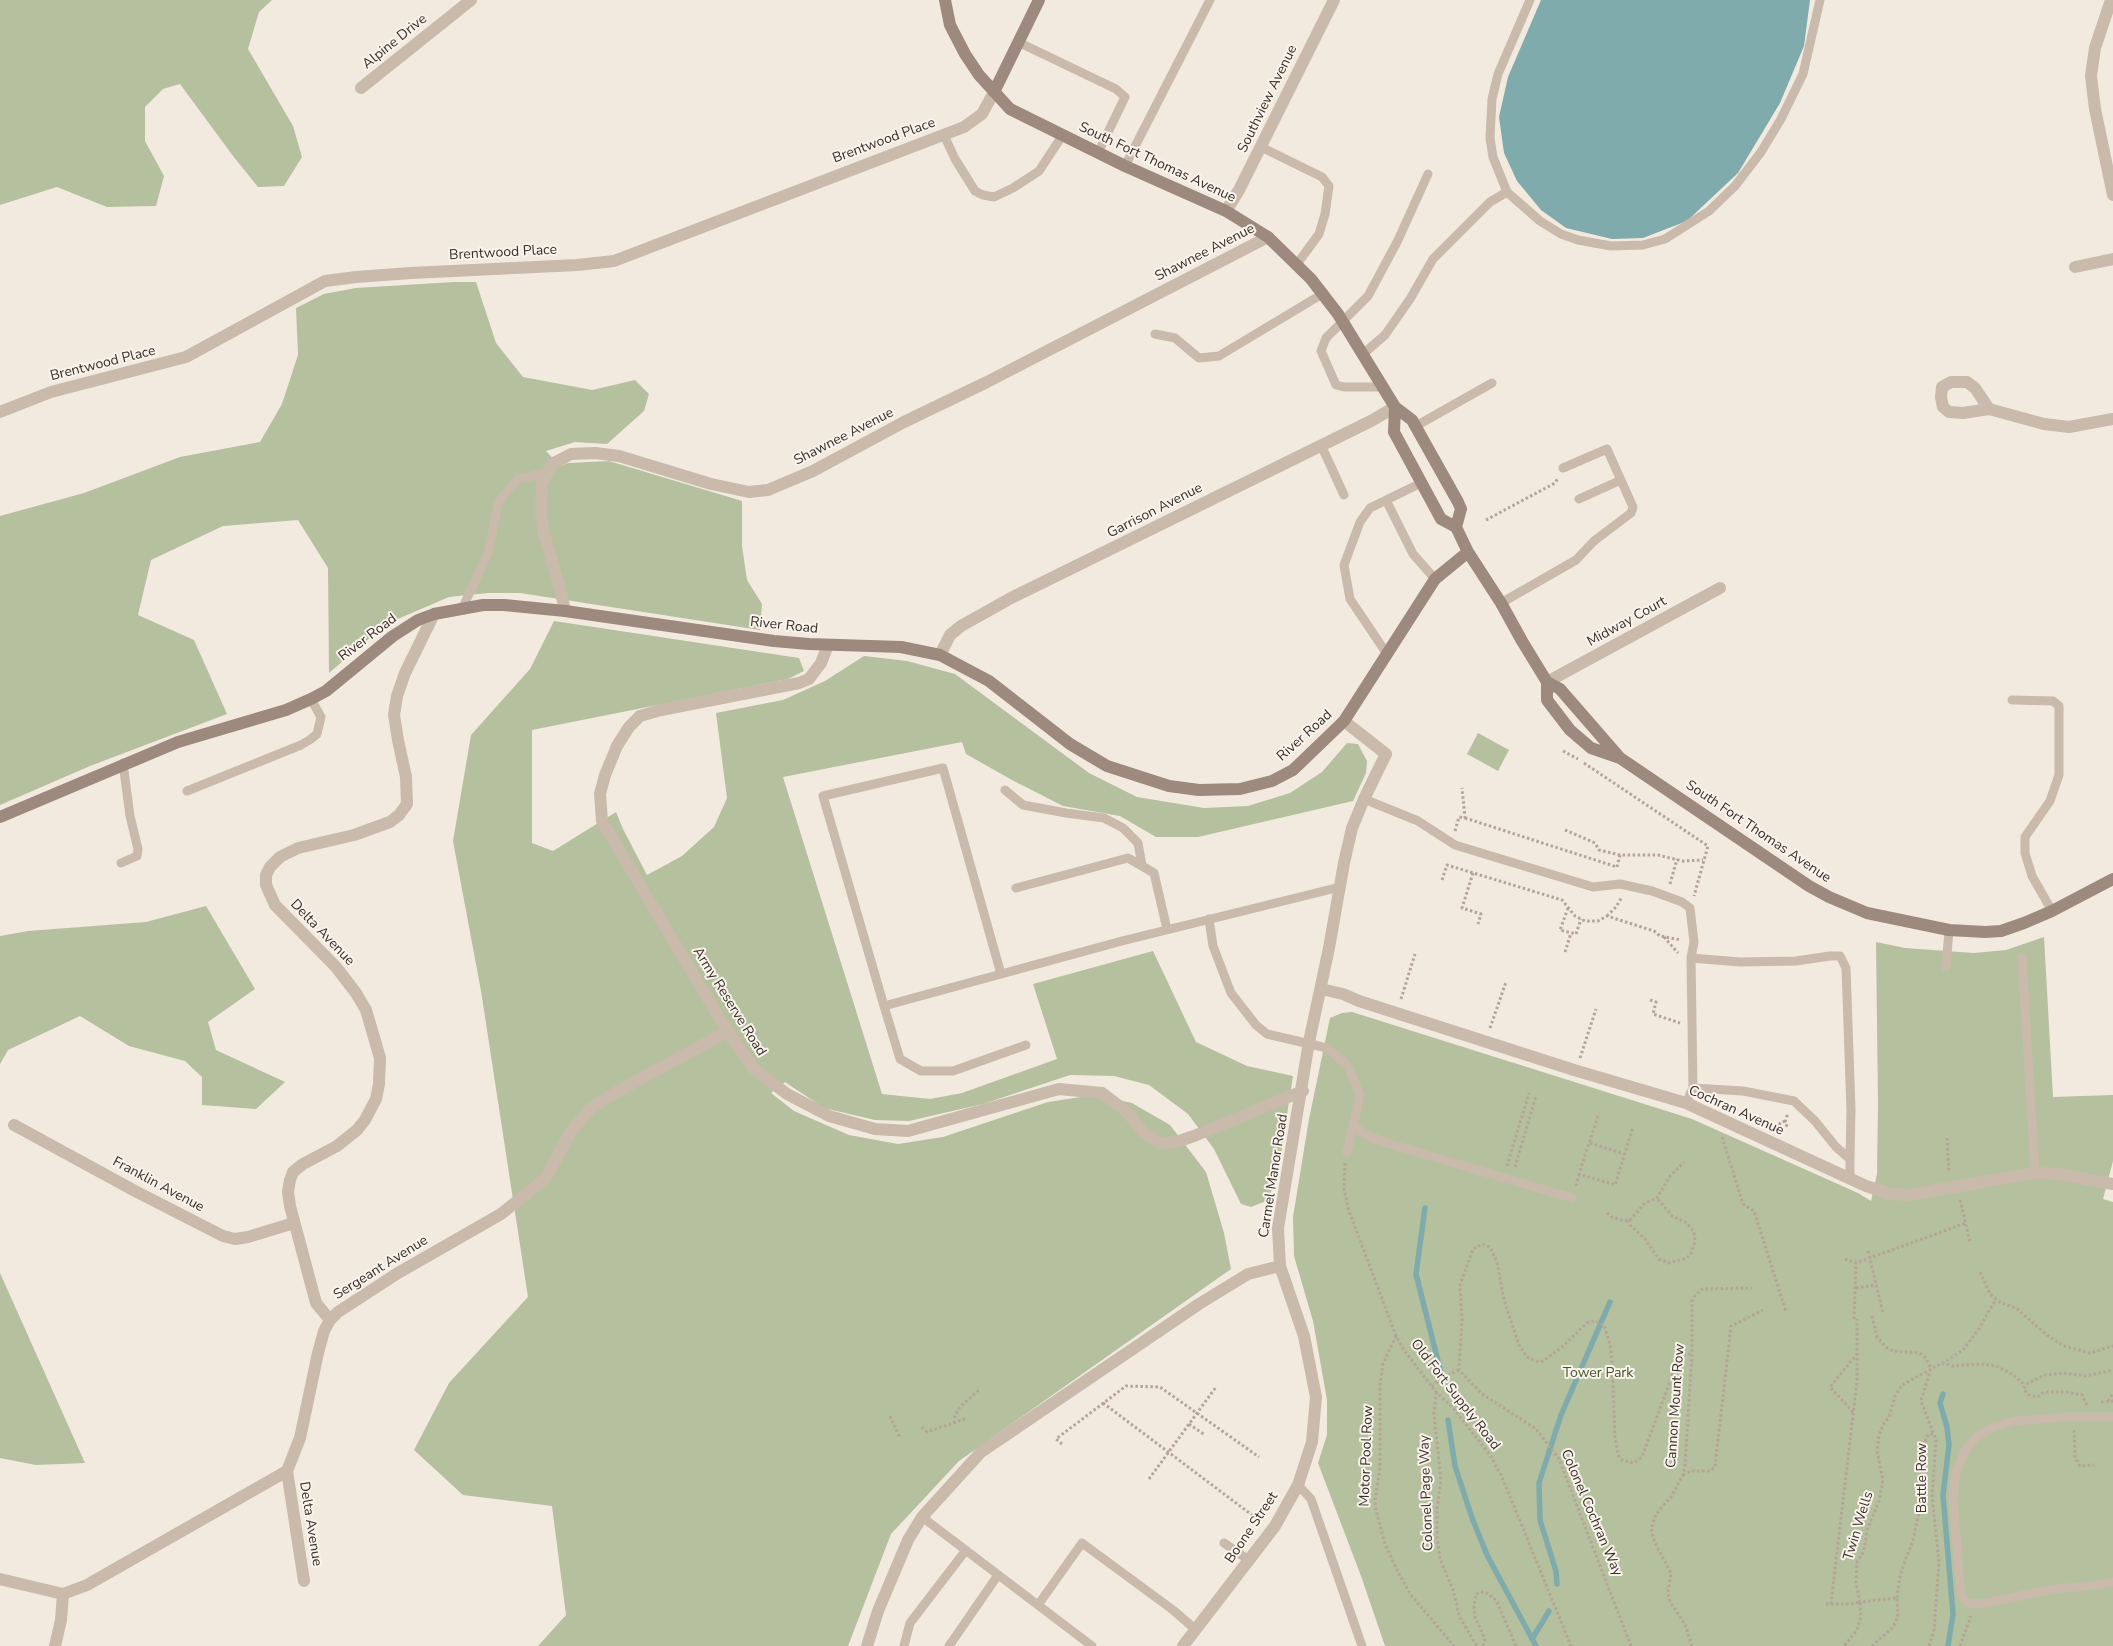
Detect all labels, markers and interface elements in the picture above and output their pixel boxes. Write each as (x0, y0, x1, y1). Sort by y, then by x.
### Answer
street label: Alpine Drive (359, 11, 431, 73)
street label: Southview Avenue (1235, 42, 1301, 156)
street label: Brentwood Place (830, 115, 938, 167)
street label: South Fort Thomas Avenue (1076, 119, 1238, 207)
street label: Shawnee Avenue (1152, 221, 1258, 285)
street label: Brentwood Place (449, 242, 557, 264)
street label: Brentwood Place (49, 343, 157, 385)
street label: Shawnee Avenue (791, 405, 897, 469)
street label: Garrison Avenue (1105, 480, 1205, 542)
street label: Midway Court (1584, 593, 1670, 651)
street label: River Road (336, 611, 400, 665)
street label: River Road (749, 614, 819, 638)
street label: River Road (1274, 707, 1336, 765)
street label: South Fort Thomas Avenue (1682, 777, 1834, 887)
street label: Delta Avenue (286, 896, 358, 970)
street label: Army Reserve Road (689, 945, 769, 1059)
street label: Cochran Avenue (1686, 1082, 1786, 1140)
street label: Carmel Manor Road (1256, 1113, 1292, 1239)
street label: Franklin Avenue (109, 1154, 207, 1216)
street label: Sergeant Avenue (331, 1232, 431, 1304)
street label: Old Fort Supply Road (1407, 1336, 1503, 1454)
street label: Cannon Mount Row (1663, 1343, 1689, 1469)
park label: Tower Park (1563, 1366, 1633, 1382)
street label: Motor Pool Row (1357, 1405, 1377, 1507)
street label: Colonel Page Way (1417, 1435, 1437, 1551)
street label: Battle Row (1915, 1443, 1931, 1513)
street label: Colonel Cochran Way (1557, 1447, 1625, 1579)
street label: Delta Avenue (295, 1481, 325, 1567)
street label: Boone Street (1222, 1489, 1282, 1567)
street label: Twin Wells (1841, 1490, 1877, 1562)

